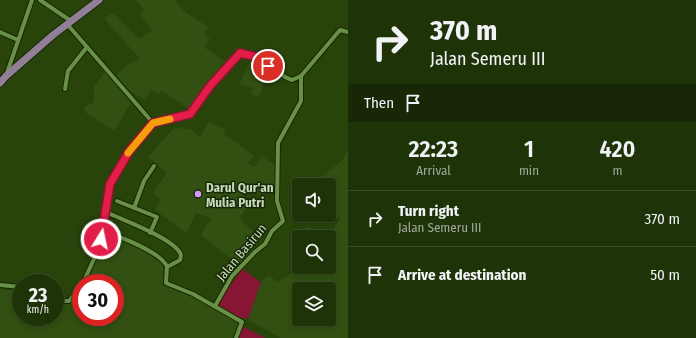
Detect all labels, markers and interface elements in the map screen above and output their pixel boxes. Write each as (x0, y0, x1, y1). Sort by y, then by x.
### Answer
text: 370 m (430, 14, 497, 47)
icon: right (364, 16, 416, 68)
text: Jalan Semeru III (430, 48, 545, 70)
pin (251, 49, 285, 83)
icon: arrive (257, 55, 279, 77)
icon: arrive (402, 92, 424, 114)
text: Then (364, 94, 394, 112)
text: 22:23 (409, 135, 458, 163)
text: 1 (524, 135, 534, 163)
text: 420 (600, 135, 635, 163)
text: Arrival (416, 163, 451, 178)
text: min (519, 163, 539, 178)
text: m (613, 163, 623, 178)
map controls (292, 178, 336, 326)
button: sound (292, 178, 336, 222)
place label: Darul Qur'an Mulia Putri (206, 180, 274, 210)
marker: Darul Qur'an Mulia Putri (193, 189, 203, 199)
text: Turn right (398, 202, 459, 220)
icon: right (364, 208, 386, 230)
text: 370 m (645, 210, 680, 228)
position arrow (80, 218, 122, 260)
text: Jalan Semeru III (398, 220, 481, 235)
street label: Jalan Basirun (213, 221, 270, 284)
button: search (292, 230, 336, 274)
icon: arrive (364, 264, 386, 286)
text: Arrive at destination (398, 266, 526, 284)
text: 50 m (650, 266, 680, 284)
speed limit sign: 30 (72, 274, 124, 326)
button: layers (292, 282, 336, 326)
text: 23 (29, 283, 47, 307)
text: km/h (27, 304, 49, 316)

